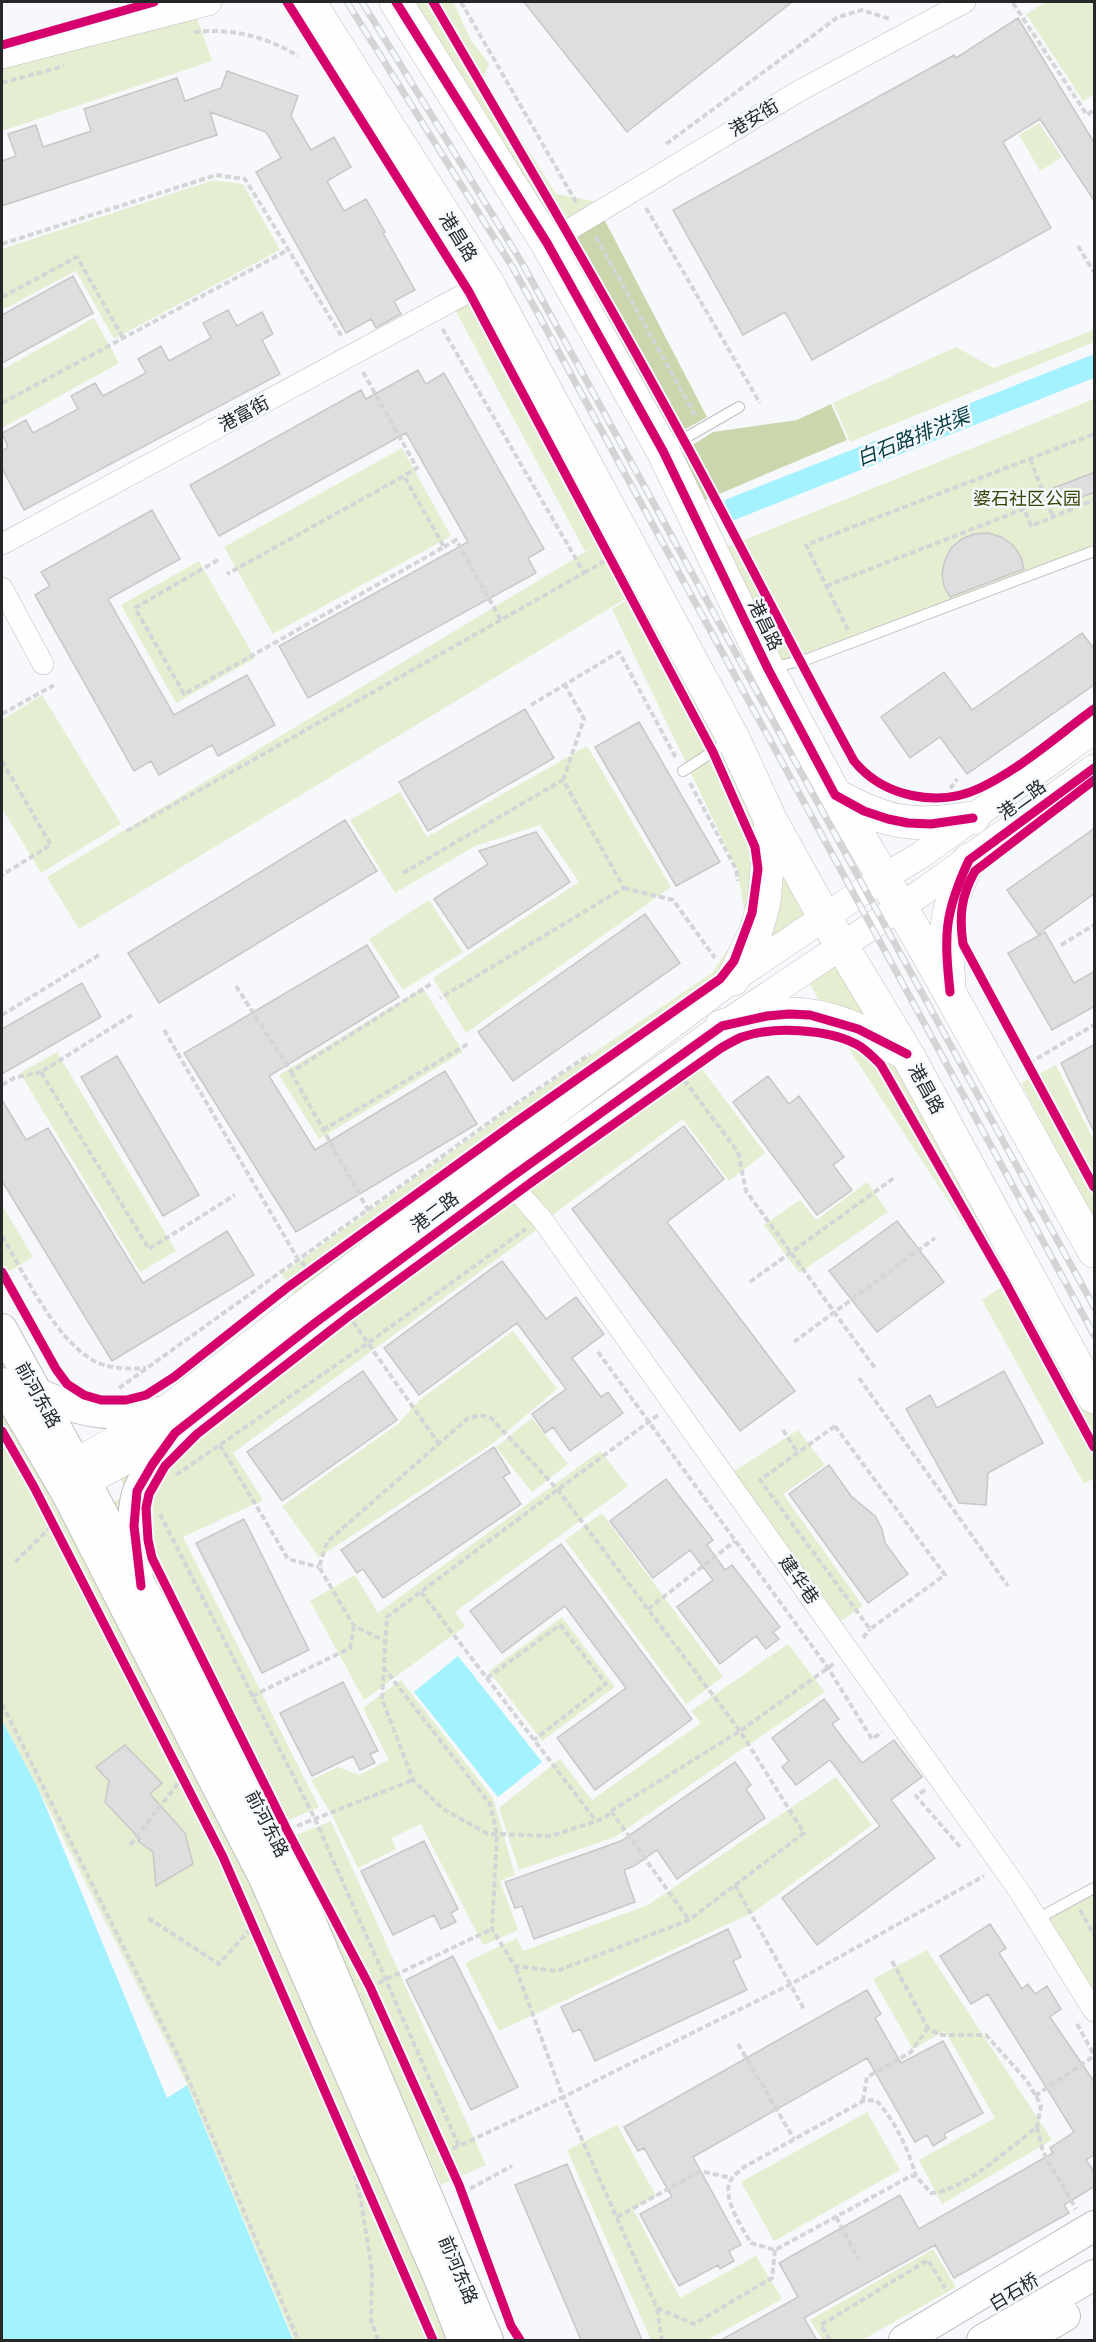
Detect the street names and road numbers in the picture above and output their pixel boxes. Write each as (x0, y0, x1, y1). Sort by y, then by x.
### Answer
street label: 港安街 (725, 94, 783, 142)
street label: 港昌路 (434, 208, 482, 266)
street label: 港富街 (215, 391, 273, 437)
street label: 港昌路 (742, 595, 788, 655)
street label: 港二路 (993, 774, 1051, 826)
street label: 港昌路 (902, 1060, 950, 1118)
street label: 港二路 (406, 1186, 464, 1238)
street label: 前河东路 (10, 1358, 66, 1432)
street label: 建华巷 (774, 1551, 824, 1609)
street label: 前河东路 (240, 1786, 294, 1862)
street label: 前河东路 (433, 2232, 483, 2308)
street label: 白石桥 (985, 2268, 1043, 2316)

